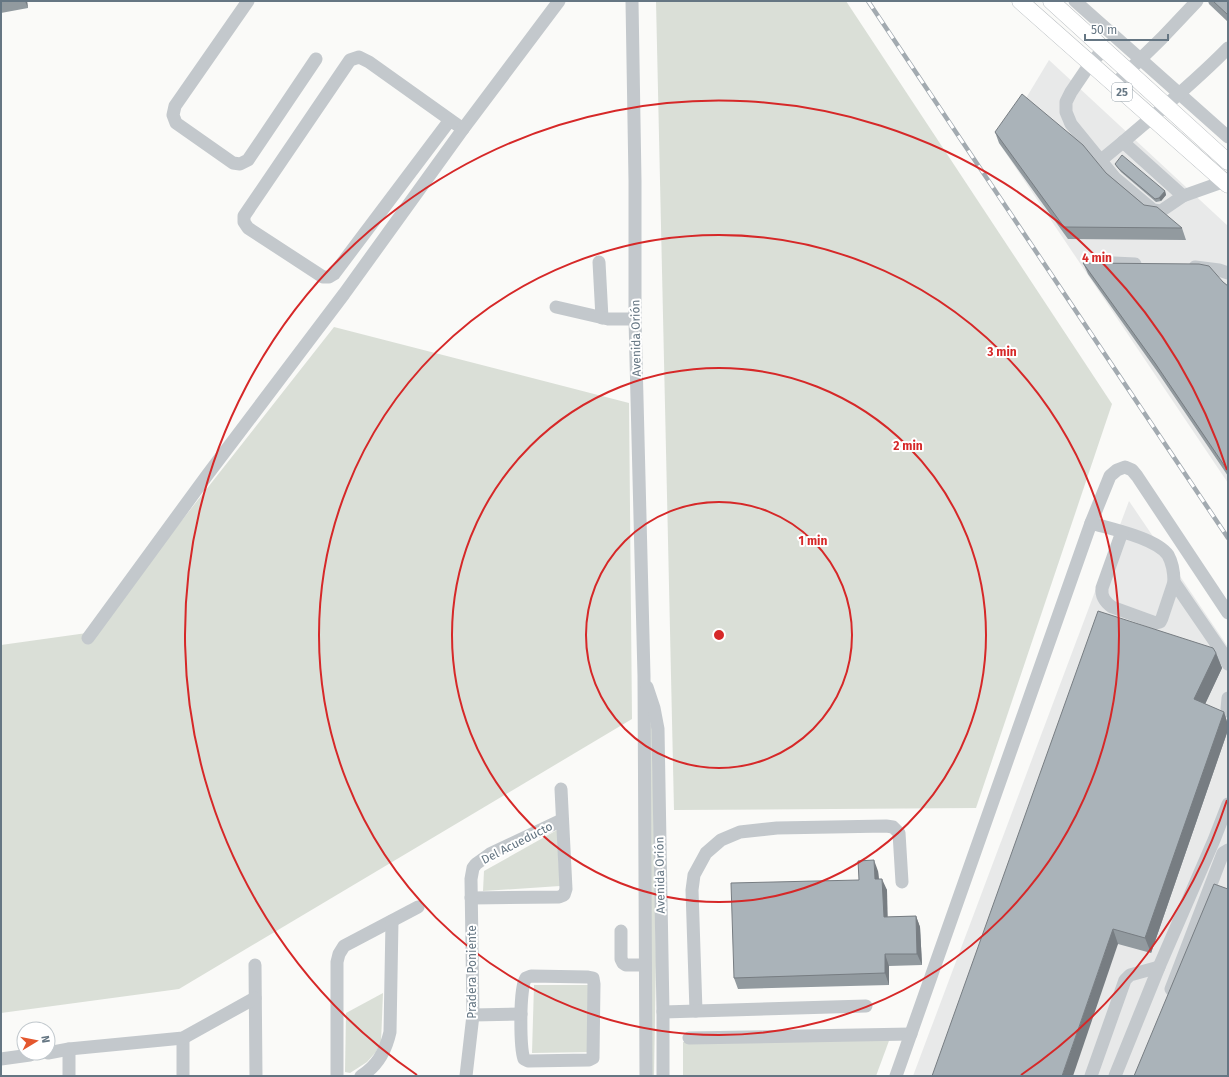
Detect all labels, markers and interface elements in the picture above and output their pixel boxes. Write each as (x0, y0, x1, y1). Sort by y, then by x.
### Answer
scale bar (1085, 16, 1168, 42)
text: 50 m (1091, 23, 1117, 37)
road number: 25 (1112, 83, 1132, 101)
text: 4 min (1082, 251, 1112, 265)
street label: Avenida Orión (628, 299, 644, 377)
text: 3 min (986, 345, 1017, 359)
text: 2 min (893, 439, 923, 453)
text: 1 min (799, 534, 827, 548)
centre of rings (712, 628, 726, 642)
street label: Del Acueducto (479, 819, 555, 867)
street label: Avenida Orión (652, 836, 668, 914)
street label: Pradera Poniente (465, 925, 479, 1019)
north arrow (16, 1021, 56, 1061)
text: N (38, 1035, 52, 1044)

